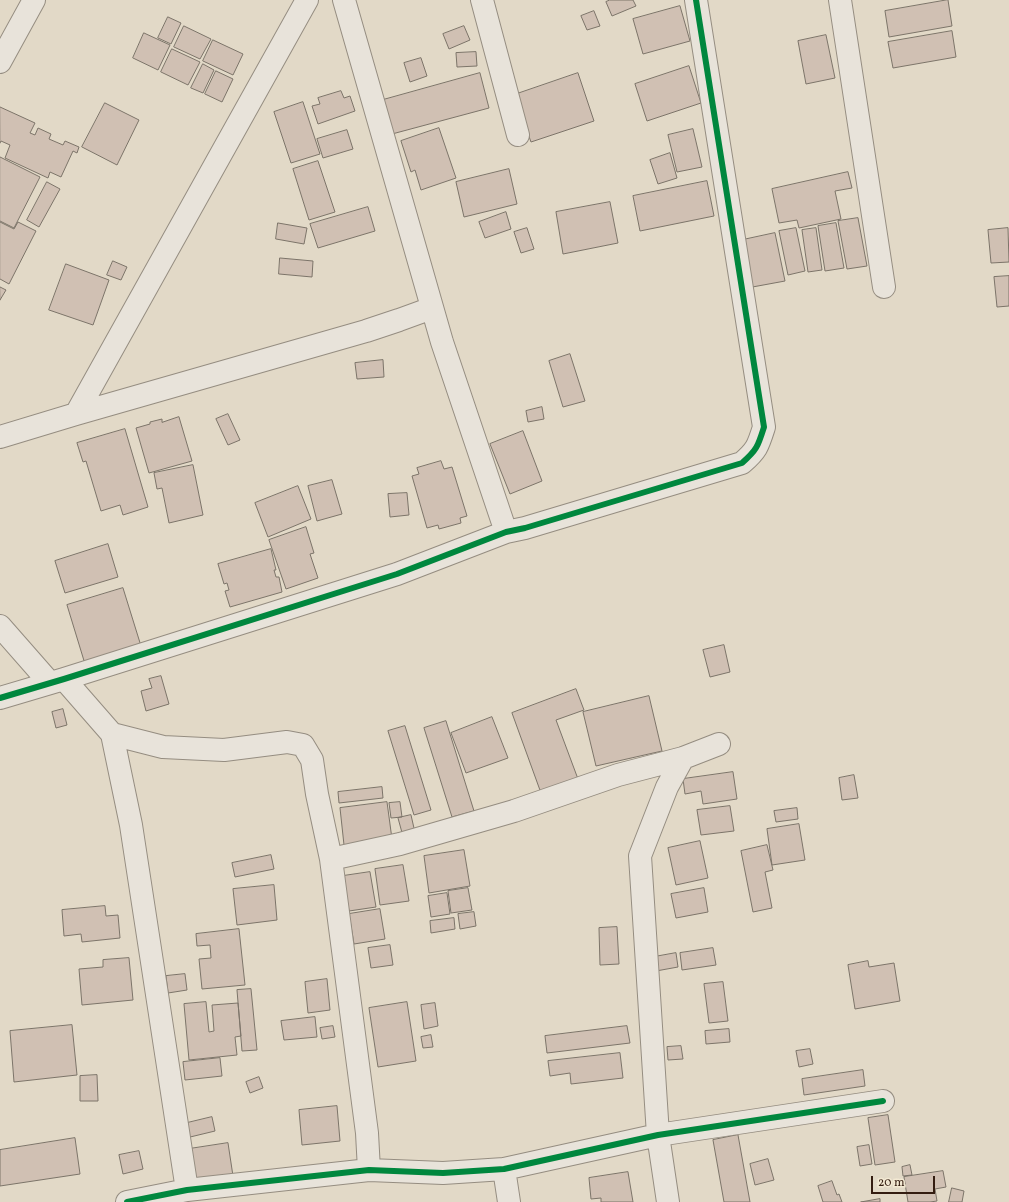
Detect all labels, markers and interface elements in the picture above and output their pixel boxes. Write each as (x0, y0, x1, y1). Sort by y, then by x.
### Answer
scale bar (873, 1168, 937, 1194)
text: 20 m (878, 1175, 905, 1191)

